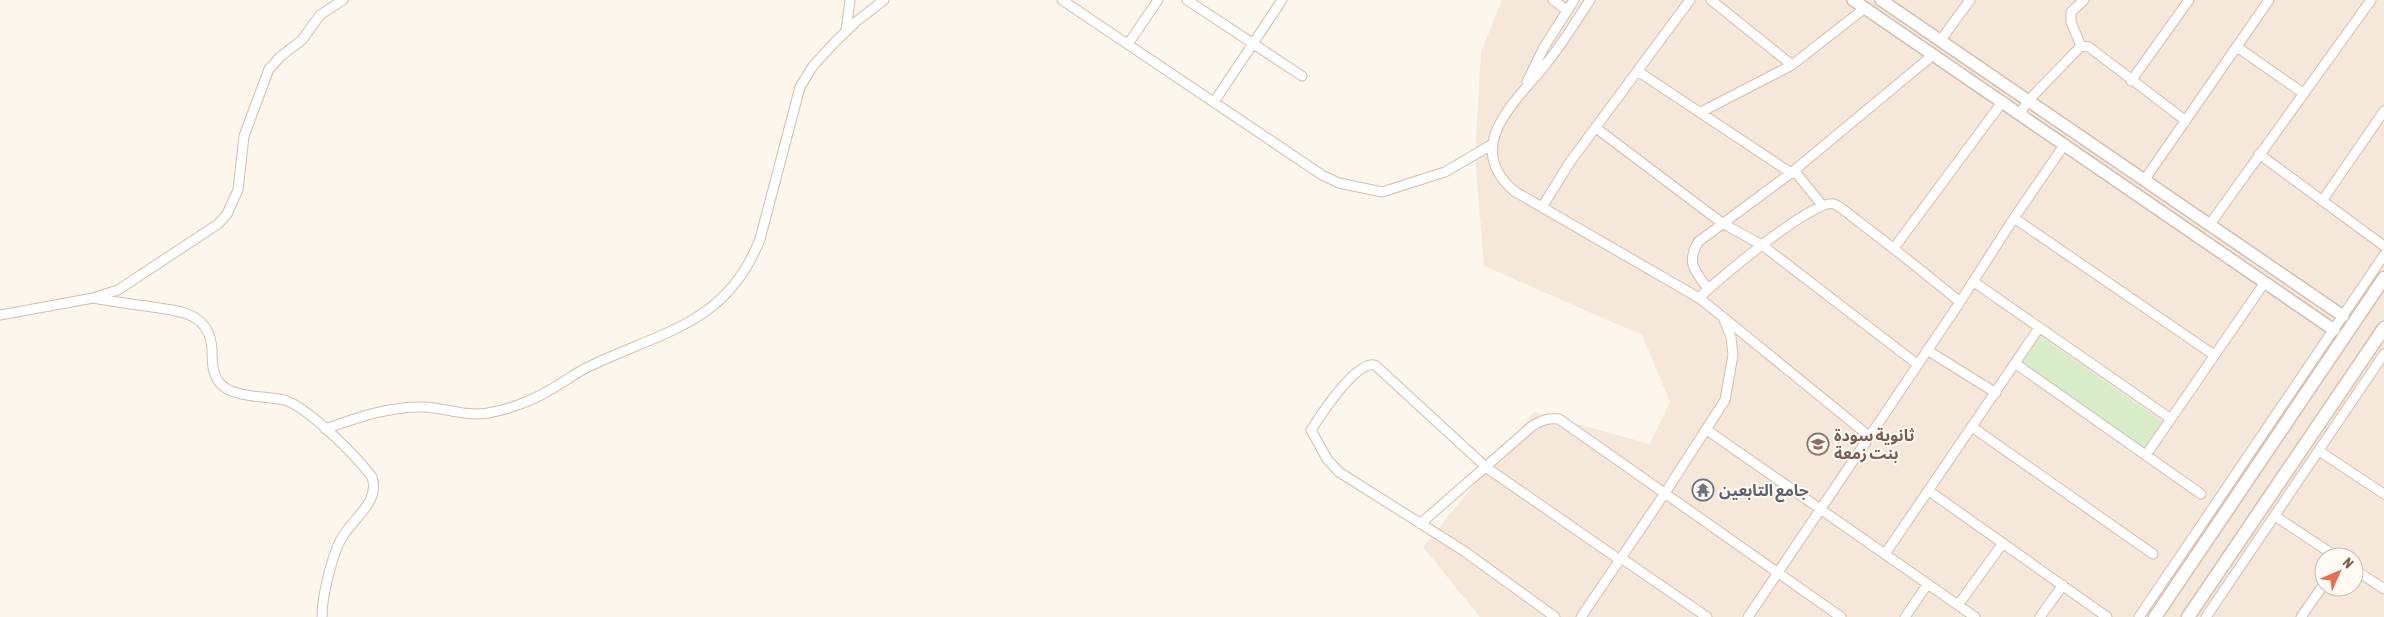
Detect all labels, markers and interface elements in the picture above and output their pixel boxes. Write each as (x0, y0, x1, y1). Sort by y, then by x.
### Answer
place label: ثانوية سودة بنت زمعة (1834, 426, 1915, 463)
school or university icon: ثانوية سودة بنت زمعة (1806, 432, 1830, 456)
temple icon: جامع التابعين (1691, 478, 1715, 502)
place label: جامع التابعين (1719, 481, 1809, 503)
north arrow (2314, 547, 2364, 597)
text: N (2340, 554, 2357, 571)

